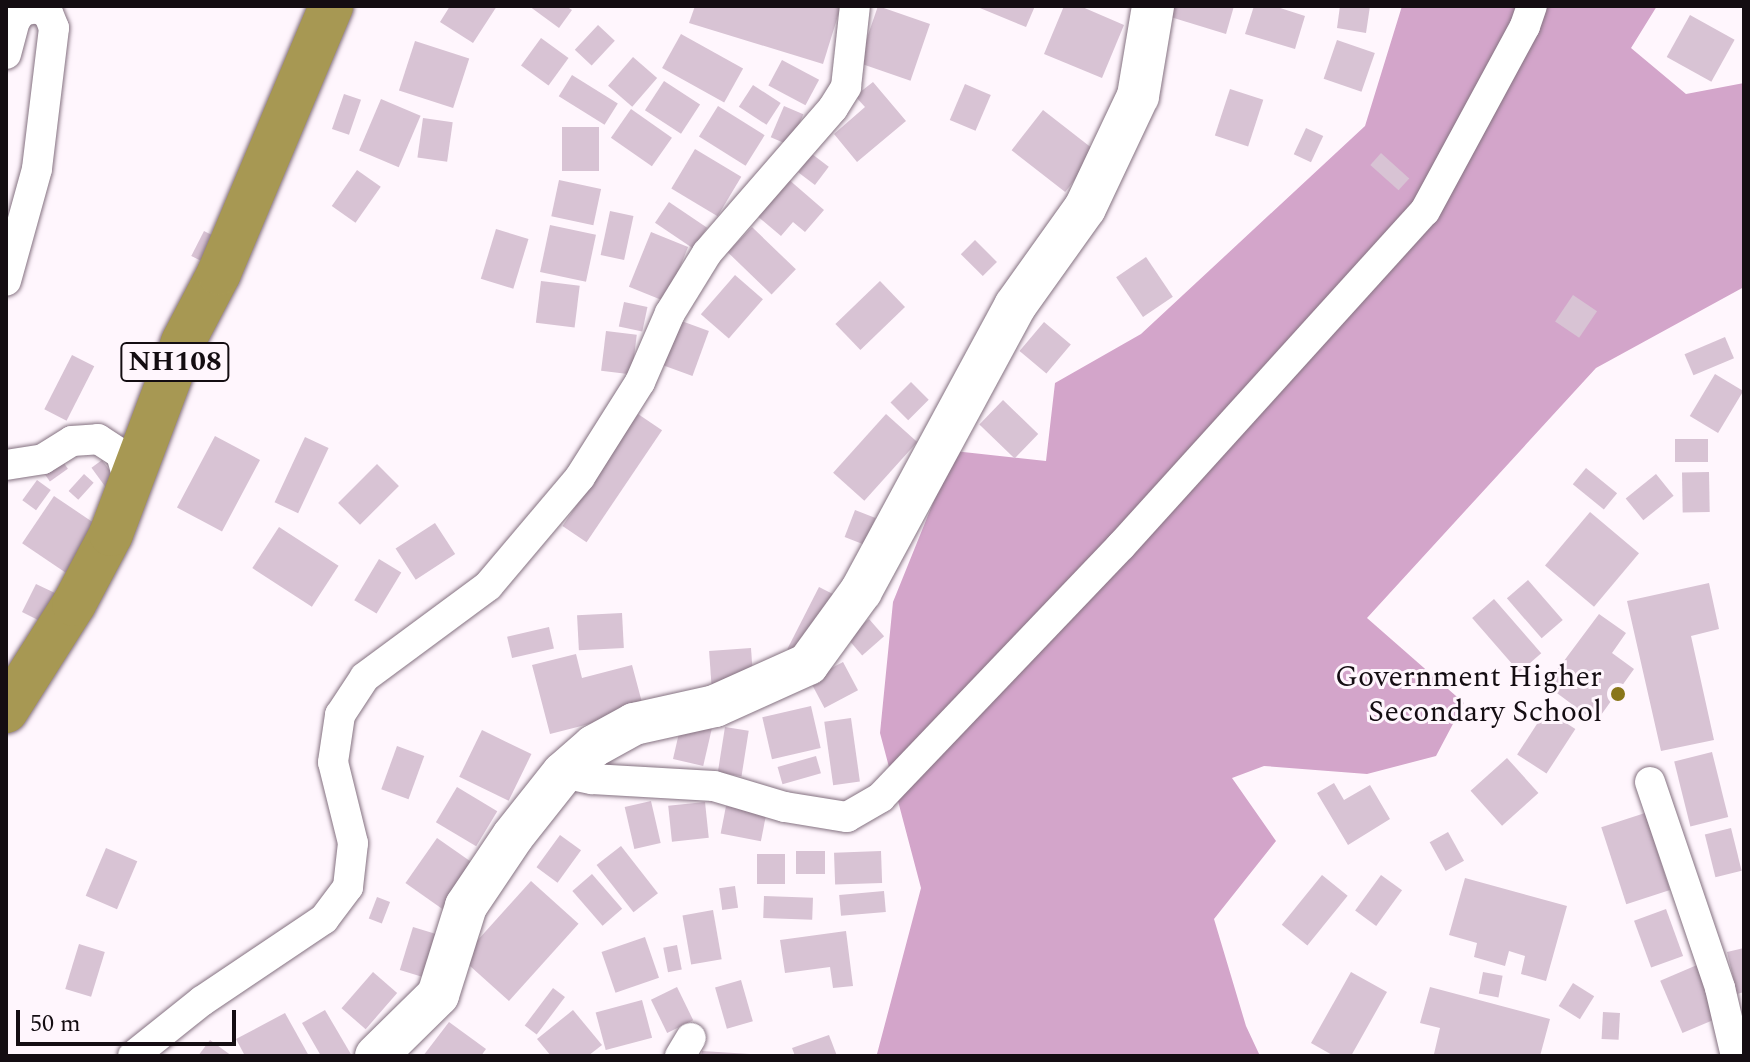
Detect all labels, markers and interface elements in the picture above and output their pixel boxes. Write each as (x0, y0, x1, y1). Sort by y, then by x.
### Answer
road number: NH108 (119, 338, 231, 386)
place label: Government Higher Secondary School (1335, 659, 1602, 730)
marker: Government Higher Secondary School (1609, 685, 1627, 703)
scale bar (20, 994, 240, 1044)
text: 50 m (30, 1006, 81, 1042)

